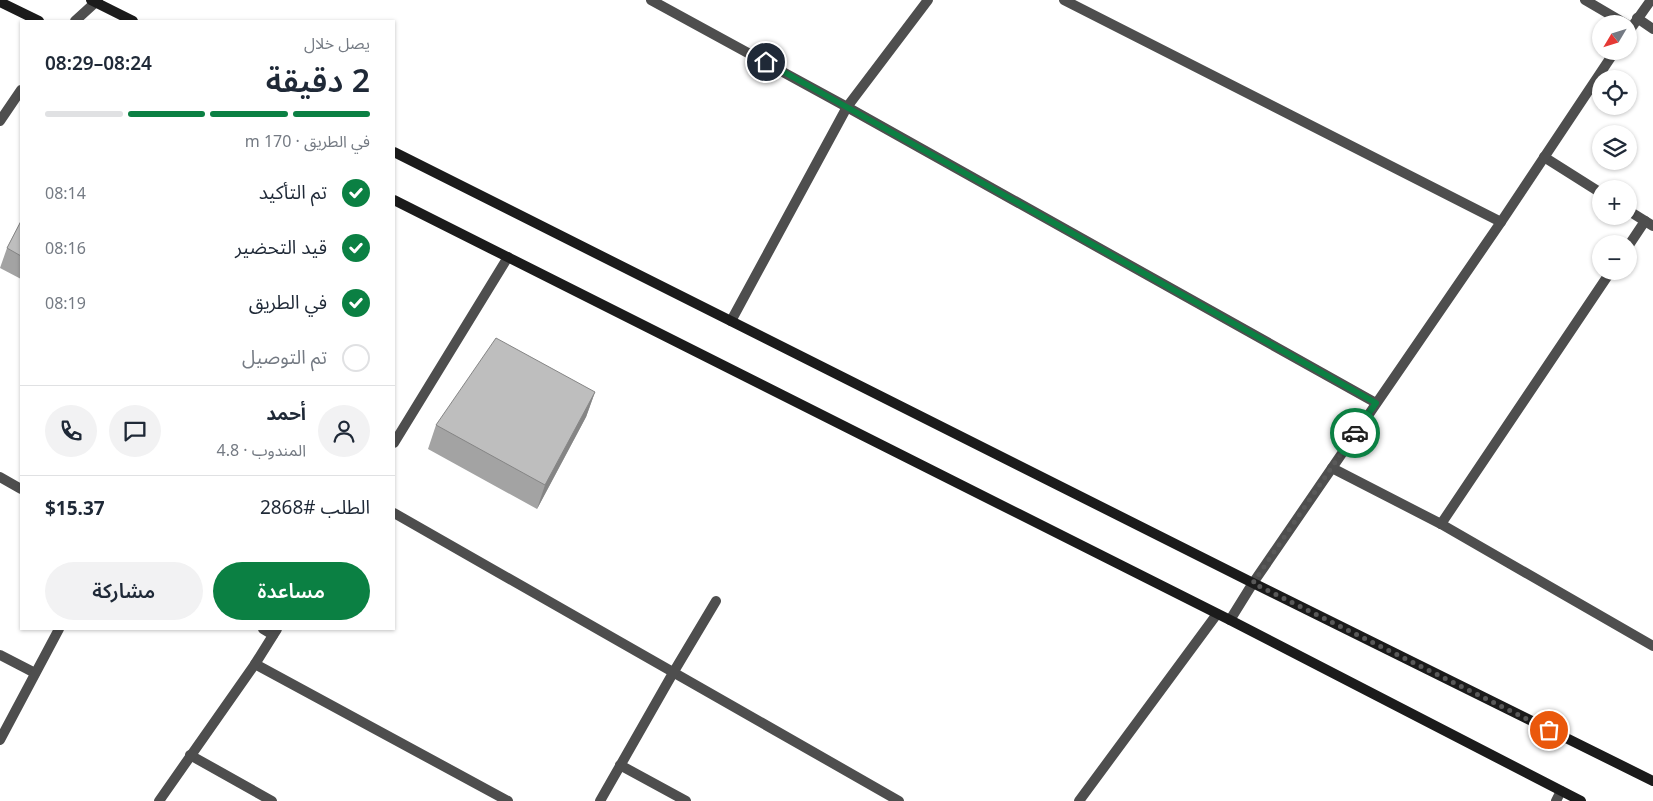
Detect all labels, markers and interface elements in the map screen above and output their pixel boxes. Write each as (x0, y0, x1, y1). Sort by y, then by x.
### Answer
north arrow (1592, 15, 1638, 60)
map controls (1592, 15, 1637, 280)
text: يصل خلال (304, 32, 370, 54)
pin (745, 41, 787, 83)
icon: home (752, 48, 780, 76)
text: 08:24–08:29 (45, 50, 152, 76)
text: 2 دقيقة (266, 58, 370, 101)
button: locate (1592, 70, 1637, 115)
button: layers (1592, 125, 1637, 170)
text: في الطريق · 170 m (245, 130, 370, 152)
text: تم التأكيد (259, 179, 327, 205)
icon: check (342, 179, 370, 207)
button: + (1592, 180, 1637, 225)
text: 08:14 (45, 182, 86, 204)
text: قيد التحضير (235, 234, 327, 260)
icon: check (342, 234, 370, 262)
button: − (1592, 235, 1637, 280)
text: 08:16 (45, 237, 86, 259)
text: في الطريق (249, 289, 327, 315)
icon: check (342, 289, 370, 317)
text: 08:19 (45, 292, 86, 314)
text: تم التوصيل (242, 344, 327, 370)
text: أحمد (266, 400, 306, 426)
button: phone (45, 405, 97, 457)
button: chat (109, 405, 161, 457)
button: person (318, 405, 370, 457)
courier (1330, 408, 1380, 458)
icon: car (1341, 419, 1369, 447)
text: المندوب · 4.8 (217, 439, 306, 461)
text: الطلب #2868 (260, 494, 370, 520)
text: $15.37 (45, 495, 105, 521)
button: مشاركة (45, 562, 203, 620)
button: مساعدة (213, 562, 370, 620)
pin (1528, 709, 1570, 751)
icon: bag (1535, 716, 1563, 744)

